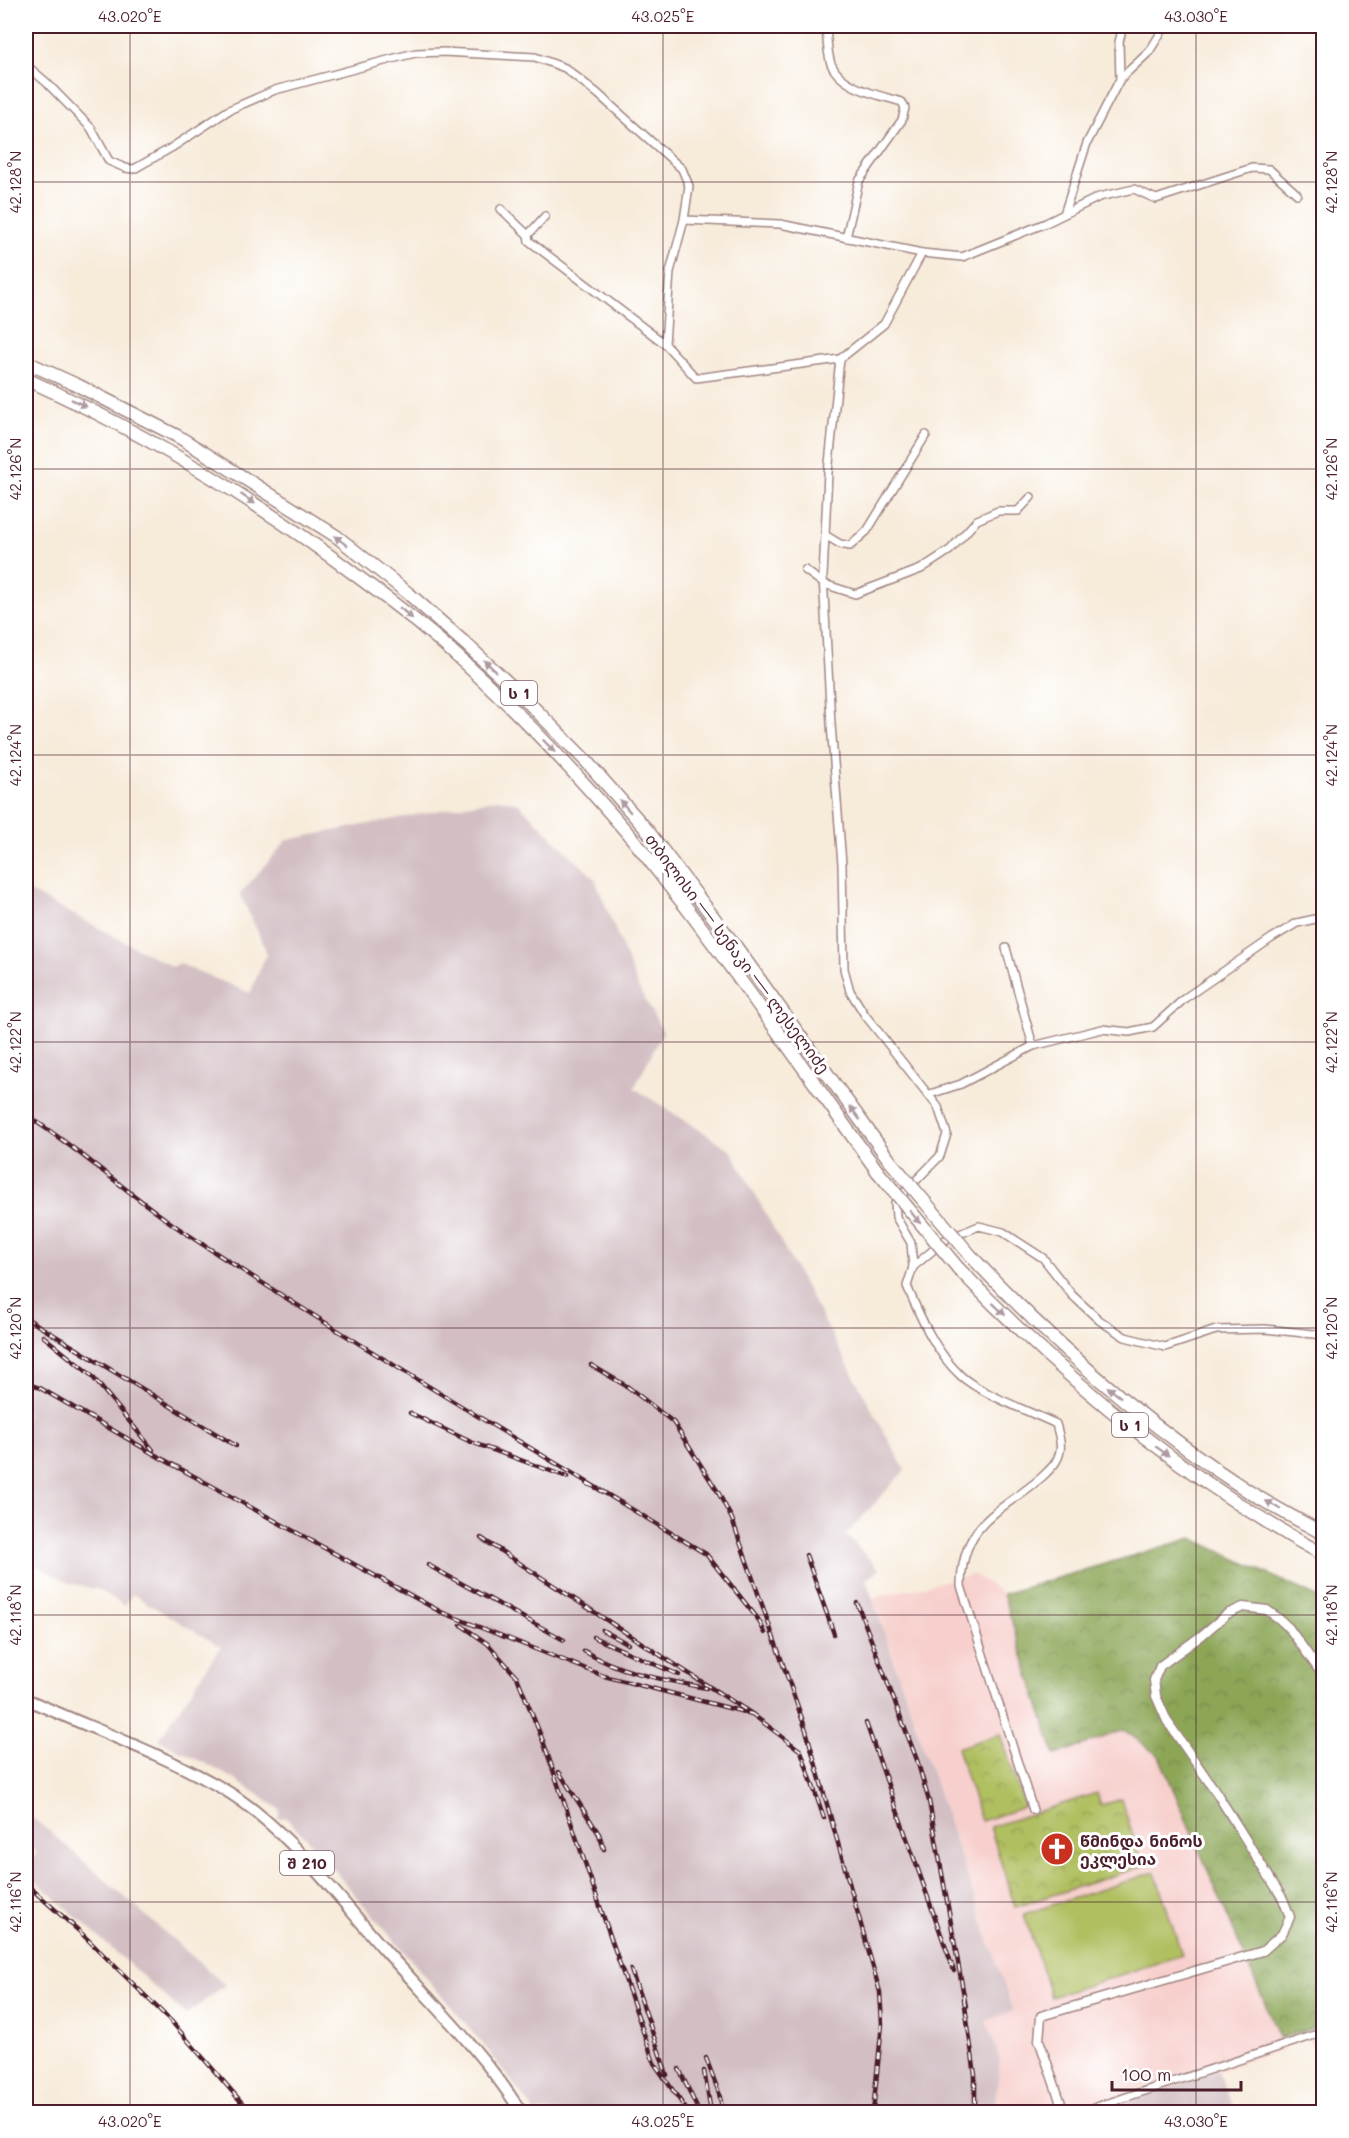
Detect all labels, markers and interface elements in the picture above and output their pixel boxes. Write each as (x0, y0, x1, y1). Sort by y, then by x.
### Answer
text: 43.020°E (98, 6, 162, 26)
text: 43.025°E (632, 6, 695, 26)
text: 43.030°E (1164, 6, 1228, 26)
text: 42.128°N (5, 151, 25, 213)
text: 42.128°N (1321, 151, 1341, 213)
one-way arrow (70, 398, 87, 408)
text: 42.126°N (5, 438, 25, 500)
text: 42.126°N (1321, 438, 1341, 500)
one-way arrow (240, 493, 256, 504)
one-way arrow (333, 534, 349, 547)
one-way arrow (398, 607, 414, 620)
one-way arrow (483, 660, 498, 673)
road number: ს 1 (501, 681, 537, 705)
text: 42.124°N (5, 724, 25, 786)
text: 42.124°N (1321, 724, 1341, 786)
one-way arrow (541, 739, 555, 753)
one-way arrow (619, 798, 632, 814)
street label: თბილისი — სენაკი — ლესელიძე (640, 829, 835, 1077)
text: 42.122°N (5, 1011, 25, 1073)
text: 42.122°N (1321, 1011, 1341, 1073)
one-way arrow (850, 1106, 862, 1121)
one-way arrow (908, 1209, 921, 1225)
text: 42.120°N (5, 1297, 25, 1359)
text: 42.120°N (1321, 1297, 1341, 1359)
one-way arrow (992, 1302, 1007, 1316)
one-way arrow (1107, 1386, 1122, 1398)
road number: ს 1 (1112, 1413, 1148, 1437)
one-way arrow (1154, 1445, 1170, 1457)
one-way arrow (1264, 1500, 1281, 1510)
text: 42.118°N (5, 1585, 25, 1645)
text: 42.118°N (1321, 1585, 1341, 1645)
place label: წმინდა ნინოს ეკლესია (1080, 1830, 1203, 1870)
church icon: წმინდა ნინოს ეკლესია (1039, 1831, 1075, 1867)
road number: შ 210 (280, 1851, 334, 1875)
text: 42.116°N (5, 1872, 25, 1932)
text: 42.116°N (1321, 1872, 1341, 1932)
scale bar (1112, 2054, 1241, 2092)
text: 100 m (1121, 2062, 1171, 2086)
text: 43.020°E (98, 2111, 162, 2131)
text: 43.025°E (632, 2111, 695, 2131)
text: 43.030°E (1164, 2111, 1228, 2131)

